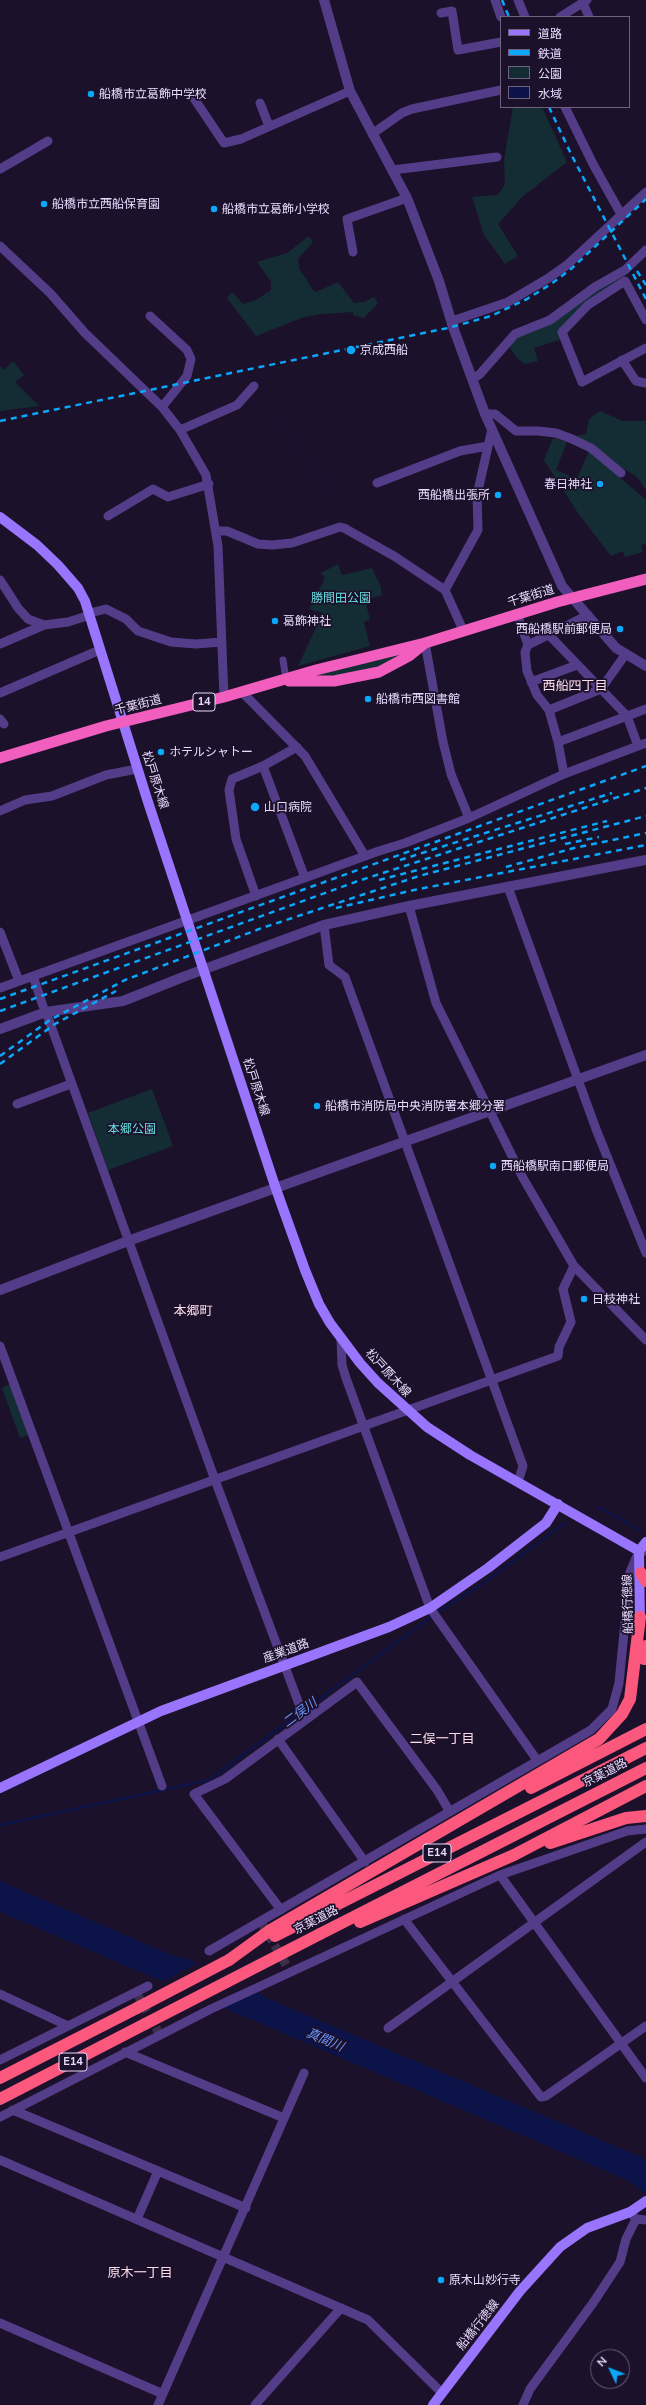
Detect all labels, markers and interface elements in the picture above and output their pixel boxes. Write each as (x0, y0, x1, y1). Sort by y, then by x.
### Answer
legend (500, 16, 630, 108)
text: 道路 (538, 26, 562, 41)
text: 鉄道 (538, 46, 562, 61)
text: 公園 (538, 66, 562, 81)
text: 水域 (538, 86, 562, 101)
place label: 船橋市立葛飾中学校 (99, 87, 207, 101)
marker: 船橋市立葛飾中学校 (86, 89, 96, 99)
place label: 船橋市立西船保育園 (52, 197, 160, 211)
marker: 船橋市立西船保育園 (39, 199, 49, 209)
place label: 船橋市立葛飾小学校 (222, 202, 330, 216)
marker: 船橋市立葛飾小学校 (209, 204, 219, 214)
place label: 京成西船 (360, 343, 408, 357)
marker: 京成西船 (345, 344, 357, 356)
place label: 春日神社 (544, 477, 592, 491)
marker: 春日神社 (595, 479, 605, 489)
place label: 西船橋出張所 (418, 488, 490, 502)
marker: 西船橋出張所 (493, 490, 503, 500)
street label: 千葉街道 (506, 582, 556, 610)
park label: 勝間田公園 (311, 591, 371, 605)
place label: 葛飾神社 (283, 614, 331, 628)
marker: 葛飾神社 (270, 616, 280, 626)
place label: 西船橋駅前郵便局 (516, 622, 612, 636)
marker: 西船橋駅前郵便局 (615, 624, 625, 634)
district label: 西船四丁目 (543, 678, 607, 694)
street label: 千葉街道 (113, 692, 163, 718)
place label: 船橋市西図書館 (376, 692, 460, 706)
road number: 14 (193, 693, 215, 711)
marker: 船橋市西図書館 (363, 694, 373, 704)
place label: ホテルシャトー (169, 745, 253, 759)
marker: ホテルシャトー (156, 747, 166, 757)
street label: 松戸原木線 (139, 749, 171, 811)
place label: 山口病院 (264, 800, 312, 814)
marker: 山口病院 (249, 801, 261, 813)
street label: 松戸原木線 (240, 1056, 272, 1118)
place label: 船橋市消防局中央消防署本郷分署 (325, 1099, 505, 1113)
marker: 船橋市消防局中央消防署本郷分署 (312, 1101, 322, 1111)
park label: 本郷公園 (108, 1122, 156, 1136)
place label: 西船橋駅南口郵便局 (501, 1159, 609, 1173)
marker: 西船橋駅南口郵便局 (488, 1161, 498, 1171)
place label: 日枝神社 (592, 1292, 640, 1306)
marker: 日枝神社 (579, 1294, 589, 1304)
district label: 本郷町 (174, 1303, 212, 1319)
street label: 松戸原木線 (362, 1346, 414, 1400)
street label: 船橋行徳線 (620, 1574, 636, 1634)
street label: 産業道路 (261, 1636, 311, 1666)
water label: 二俣川 (280, 1695, 320, 1731)
district label: 二俣一丁目 (410, 1731, 474, 1747)
street label: 京葉道路 (580, 1756, 630, 1790)
road number: E14 (423, 1844, 451, 1862)
street label: 京葉道路 (291, 1903, 341, 1937)
water label: 真間川 (304, 2025, 346, 2055)
road number: E14 (59, 2053, 87, 2071)
district label: 原木一丁目 (108, 2265, 172, 2281)
place label: 原木山妙行寺 (449, 2273, 521, 2287)
marker: 原木山妙行寺 (436, 2275, 446, 2285)
street label: 船橋行徳線 (454, 2297, 502, 2353)
north arrow (590, 2349, 630, 2389)
text: N (594, 2354, 610, 2369)

